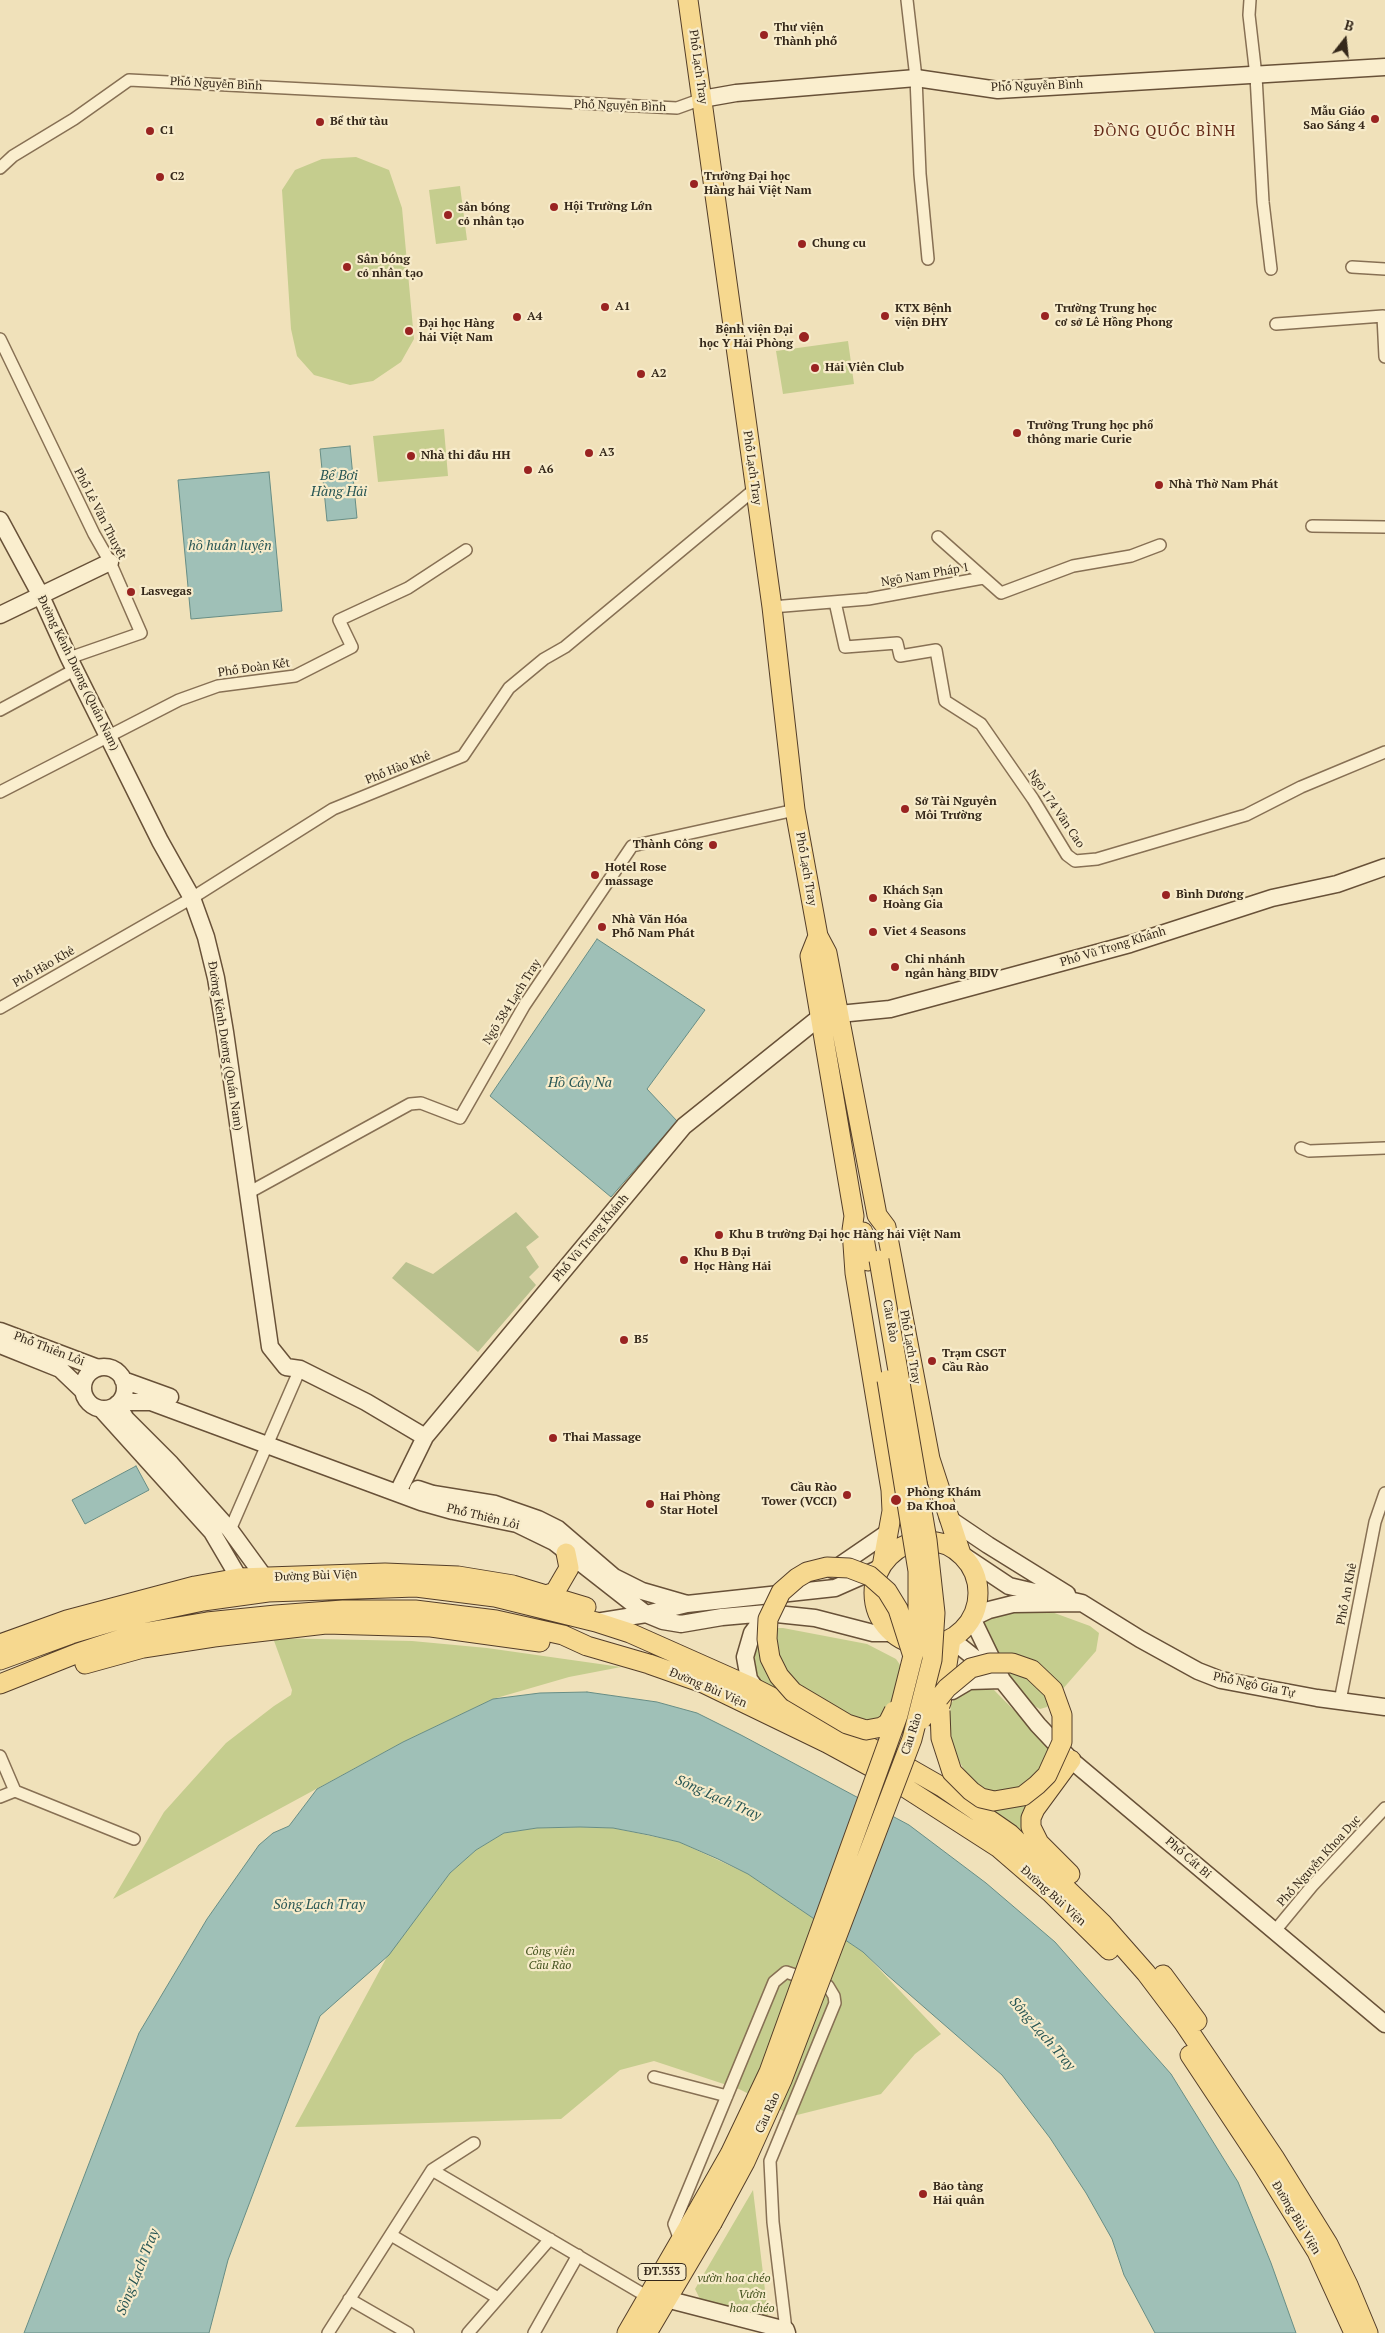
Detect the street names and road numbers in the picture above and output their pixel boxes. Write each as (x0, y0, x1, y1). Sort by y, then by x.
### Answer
street label: Phố Lạch Tray (686, 28, 710, 106)
street label: Phố Nguyễn Bình (169, 74, 263, 94)
street label: Phố Nguyễn Bình (990, 77, 1084, 95)
street label: Phố Nguyễn Bình (573, 97, 667, 115)
street label: Phố Lạch Tray (740, 429, 764, 507)
street label: Phố Lê Văn Thuyết (71, 466, 129, 562)
street label: Ngõ Nam Pháp 1 (880, 560, 970, 590)
street label: Đường Kênh Dương (Quán Nam) (33, 591, 123, 755)
street label: Phố Đoàn Kết (217, 656, 291, 680)
street label: Phố Hào Khê (363, 748, 433, 788)
street label: Ngõ 174 Văn Cao (1025, 767, 1087, 851)
street label: Phố Lạch Tray (792, 830, 820, 908)
street label: Phố Vũ Trọng Khánh (1057, 924, 1169, 970)
street label: Phố Hào Khê (11, 944, 77, 990)
street label: Ngõ 384 Lạch Tray (480, 956, 544, 1048)
street label: Đường Kênh Dương (Quán Nam) (204, 959, 246, 1133)
street label: Phố Vũ Trọng Khánh (549, 1190, 633, 1286)
street label: Cầu Rào (879, 1298, 901, 1344)
street label: Phố Lạch Tray (896, 1308, 924, 1386)
street label: Phố Thiên Lôi (12, 1329, 86, 1369)
street label: Phố Thiên Lôi (445, 1501, 521, 1533)
street label: Phố An Khê (1334, 1562, 1360, 1626)
street label: Đường Bùi Viện (273, 1567, 359, 1585)
street label: Đường Bùi Viện (666, 1665, 750, 1711)
street label: Phố Ngô Gia Tự (1211, 1669, 1297, 1701)
street label: Cầu Rào (898, 1711, 926, 1757)
street label: Phố Nguyễn Khoa Dục (1273, 1811, 1365, 1911)
street label: Phố Cát Bi (1162, 1834, 1214, 1882)
street label: Đường Bùi Viện (1016, 1862, 1090, 1930)
street label: Cầu Rào (752, 2090, 784, 2136)
street label: Đường Bùi Viện (1268, 2178, 1324, 2258)
road number: ĐT.353 (638, 2264, 686, 2280)

